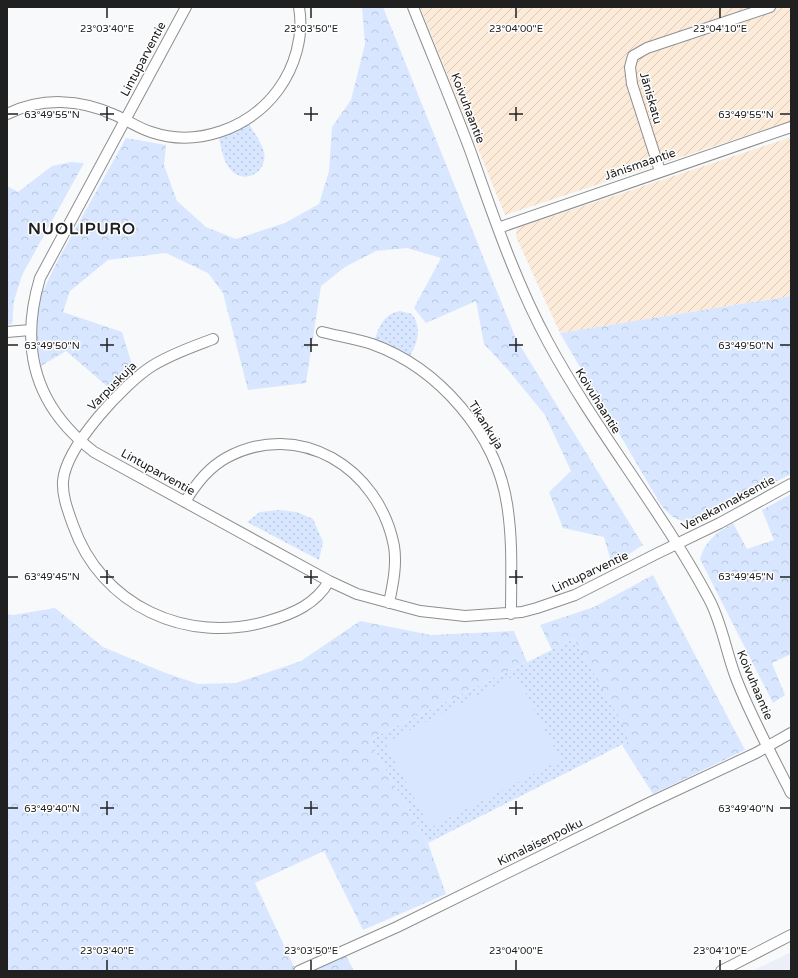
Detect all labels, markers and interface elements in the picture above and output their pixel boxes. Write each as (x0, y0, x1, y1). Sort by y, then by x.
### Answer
street label: Lintuparventie (117, 19, 169, 99)
text: 23°03'40"E (80, 23, 134, 35)
text: 23°03'50"E (284, 23, 338, 35)
text: 23°04'00"E (489, 23, 543, 35)
text: 23°04'10"E (693, 23, 747, 35)
street label: Jäniskatu (637, 70, 665, 126)
street label: Koivuhaantie (448, 71, 488, 145)
text: 63°49'55"N (24, 109, 80, 121)
text: 63°49'55"N (718, 109, 774, 121)
street label: Jänismaantie (603, 145, 678, 183)
district label: NUOLIPURO (28, 219, 136, 239)
text: 63°49'50"N (24, 340, 80, 352)
text: 63°49'50"N (718, 340, 774, 352)
street label: Varpuskuja (85, 359, 139, 413)
street label: Koivuhaantie (572, 366, 624, 436)
street label: Tikankuja (466, 398, 506, 452)
street label: Lintuparventie (119, 446, 198, 498)
street label: Venekannaksentie (679, 472, 777, 534)
street label: Lintuparventie (550, 548, 631, 596)
text: 63°49'45"N (24, 571, 80, 583)
text: 63°49'45"N (718, 571, 774, 583)
street label: Koivuhaantie (734, 648, 776, 722)
text: 63°49'40"N (24, 803, 80, 815)
text: 63°49'40"N (718, 803, 774, 815)
street label: Kimalaisenpolku (495, 815, 585, 869)
text: 23°03'40"E (80, 945, 134, 957)
text: 23°03'50"E (284, 945, 338, 957)
text: 23°04'00"E (489, 945, 543, 957)
text: 23°04'10"E (693, 945, 747, 957)

